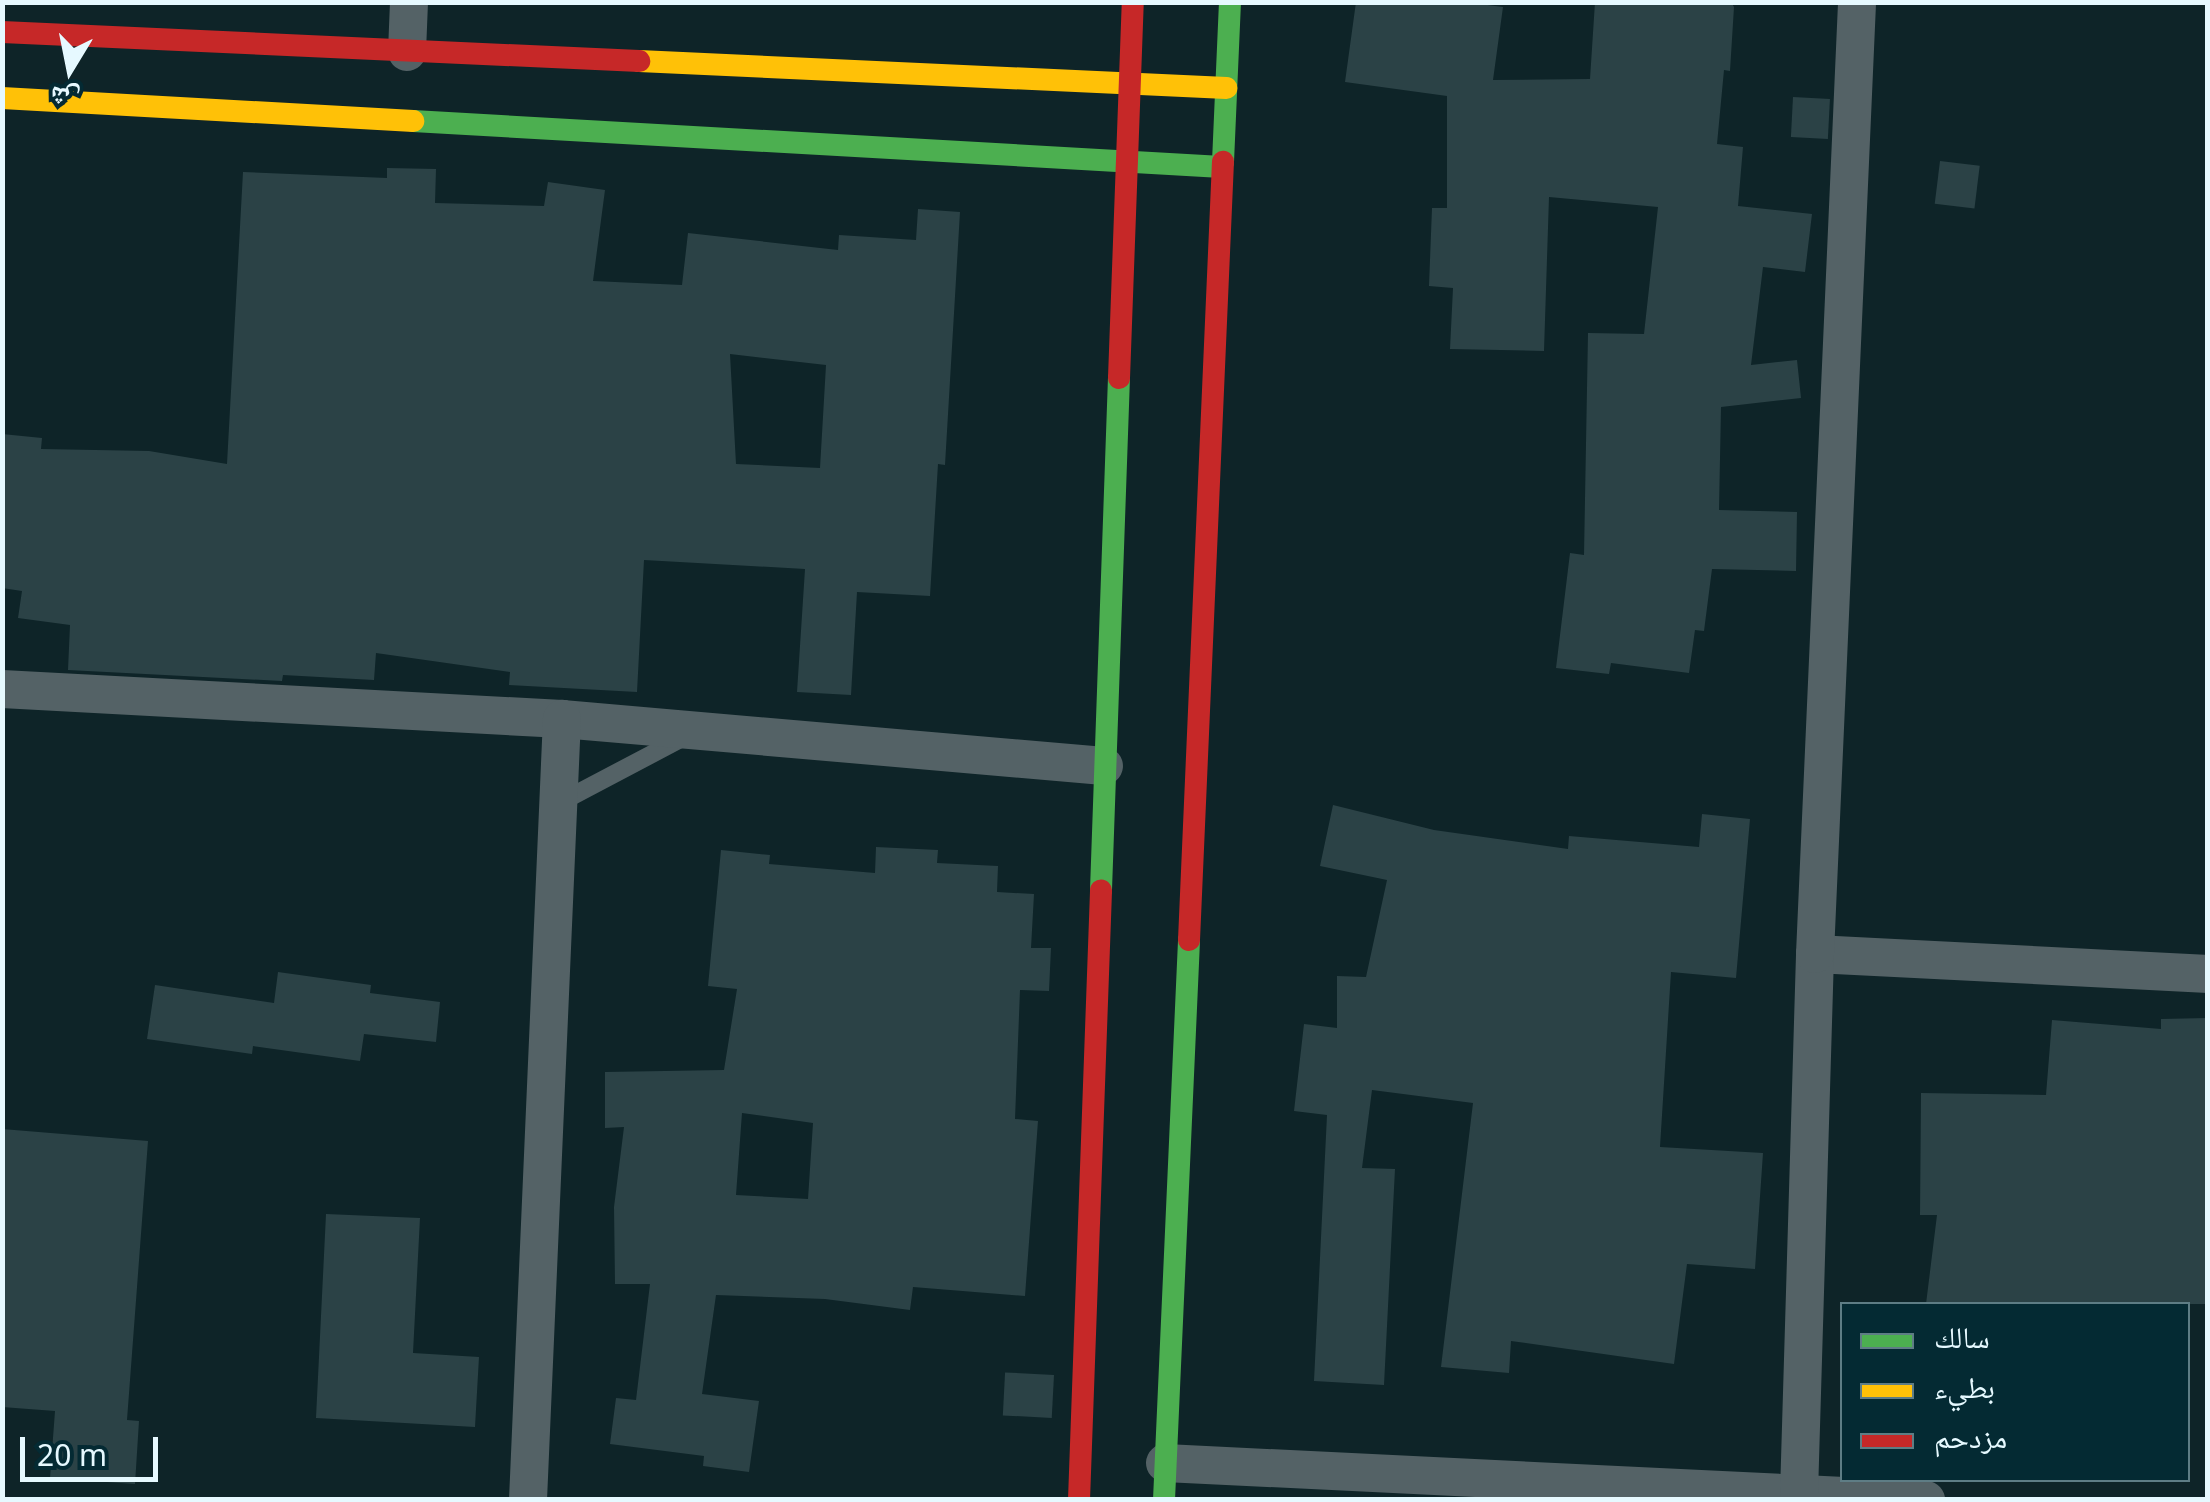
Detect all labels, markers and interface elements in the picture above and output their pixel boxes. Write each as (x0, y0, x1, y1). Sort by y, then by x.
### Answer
north arrow (20, 20, 120, 120)
text: ش (47, 78, 83, 121)
legend (1840, 1302, 2190, 1482)
text: سالك (1934, 1316, 1990, 1357)
text: بطيء (1934, 1366, 1995, 1407)
text: مزدحم (1934, 1416, 2007, 1457)
scale bar (25, 1417, 162, 1479)
text: 20 m (37, 1434, 107, 1475)

